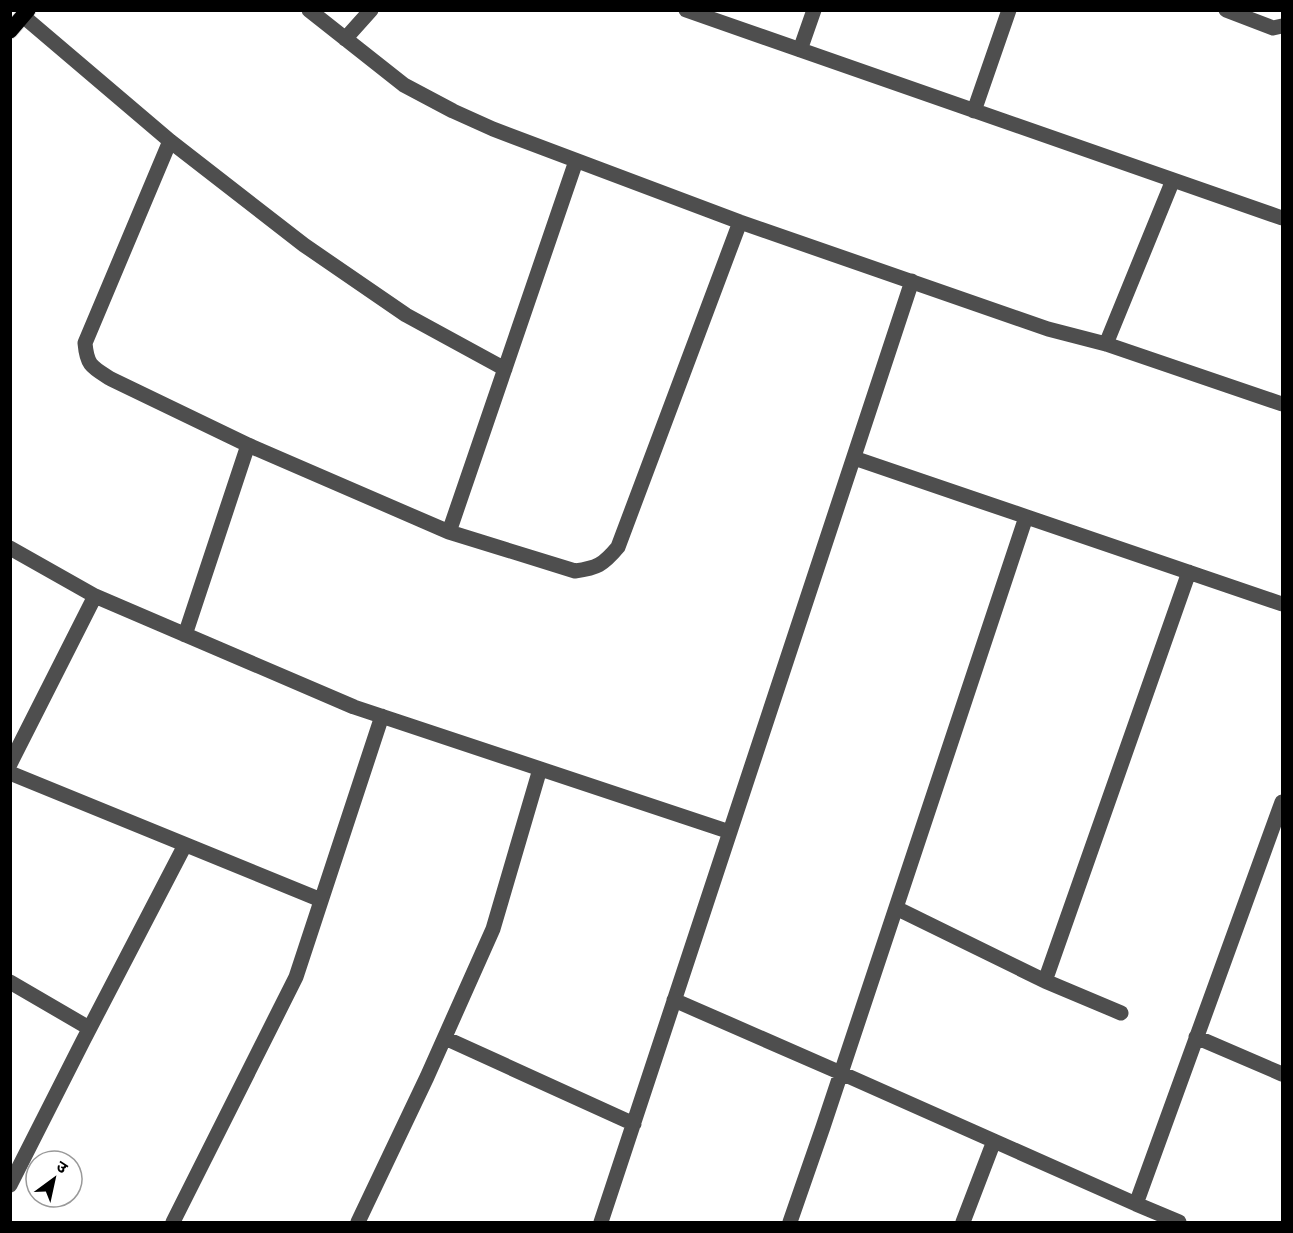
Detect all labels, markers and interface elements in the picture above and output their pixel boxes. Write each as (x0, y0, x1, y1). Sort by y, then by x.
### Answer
north arrow (24, 1149, 84, 1209)
text: उ (52, 1155, 72, 1179)

